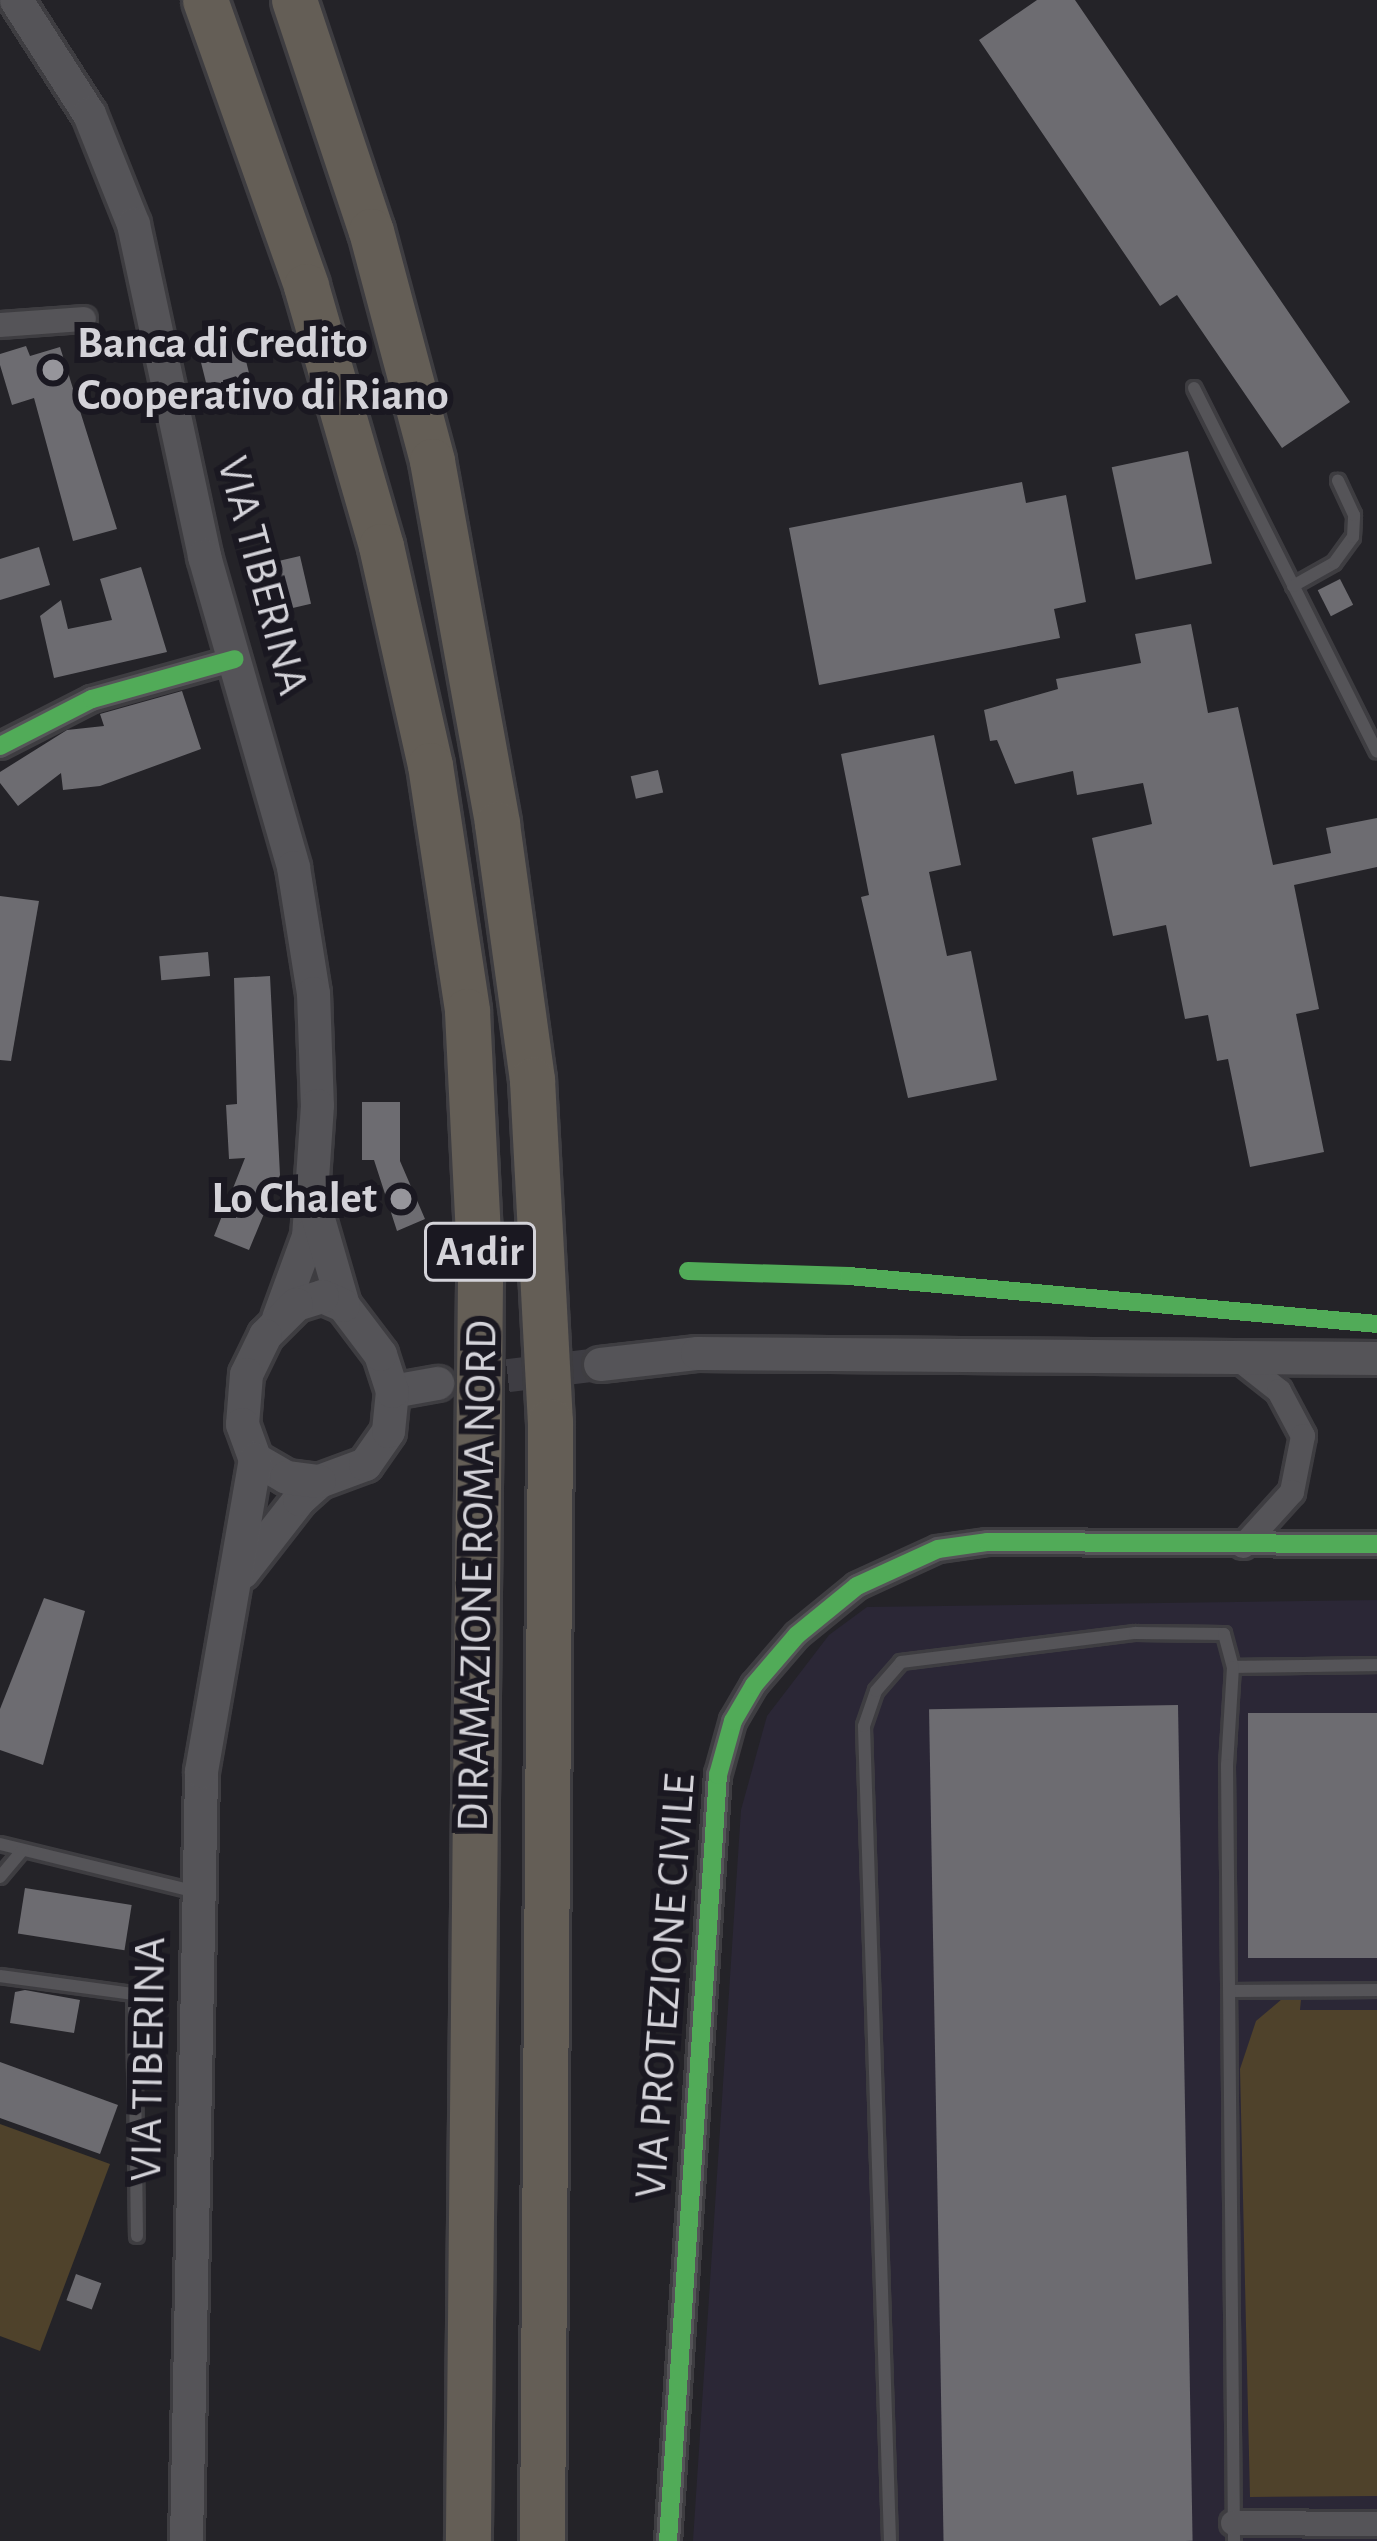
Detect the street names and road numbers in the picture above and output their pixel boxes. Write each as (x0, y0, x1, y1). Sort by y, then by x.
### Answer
street label: VIA TIBERINA (204, 451, 320, 701)
road number: A1dir (423, 1216, 537, 1288)
street label: DIRAMAZIONE ROMA NORD (447, 1320, 509, 1832)
street label: VIA PROTEZIONE CIVILE (624, 1772, 708, 2200)
street label: VIA TIBERINA (120, 1936, 178, 2182)

